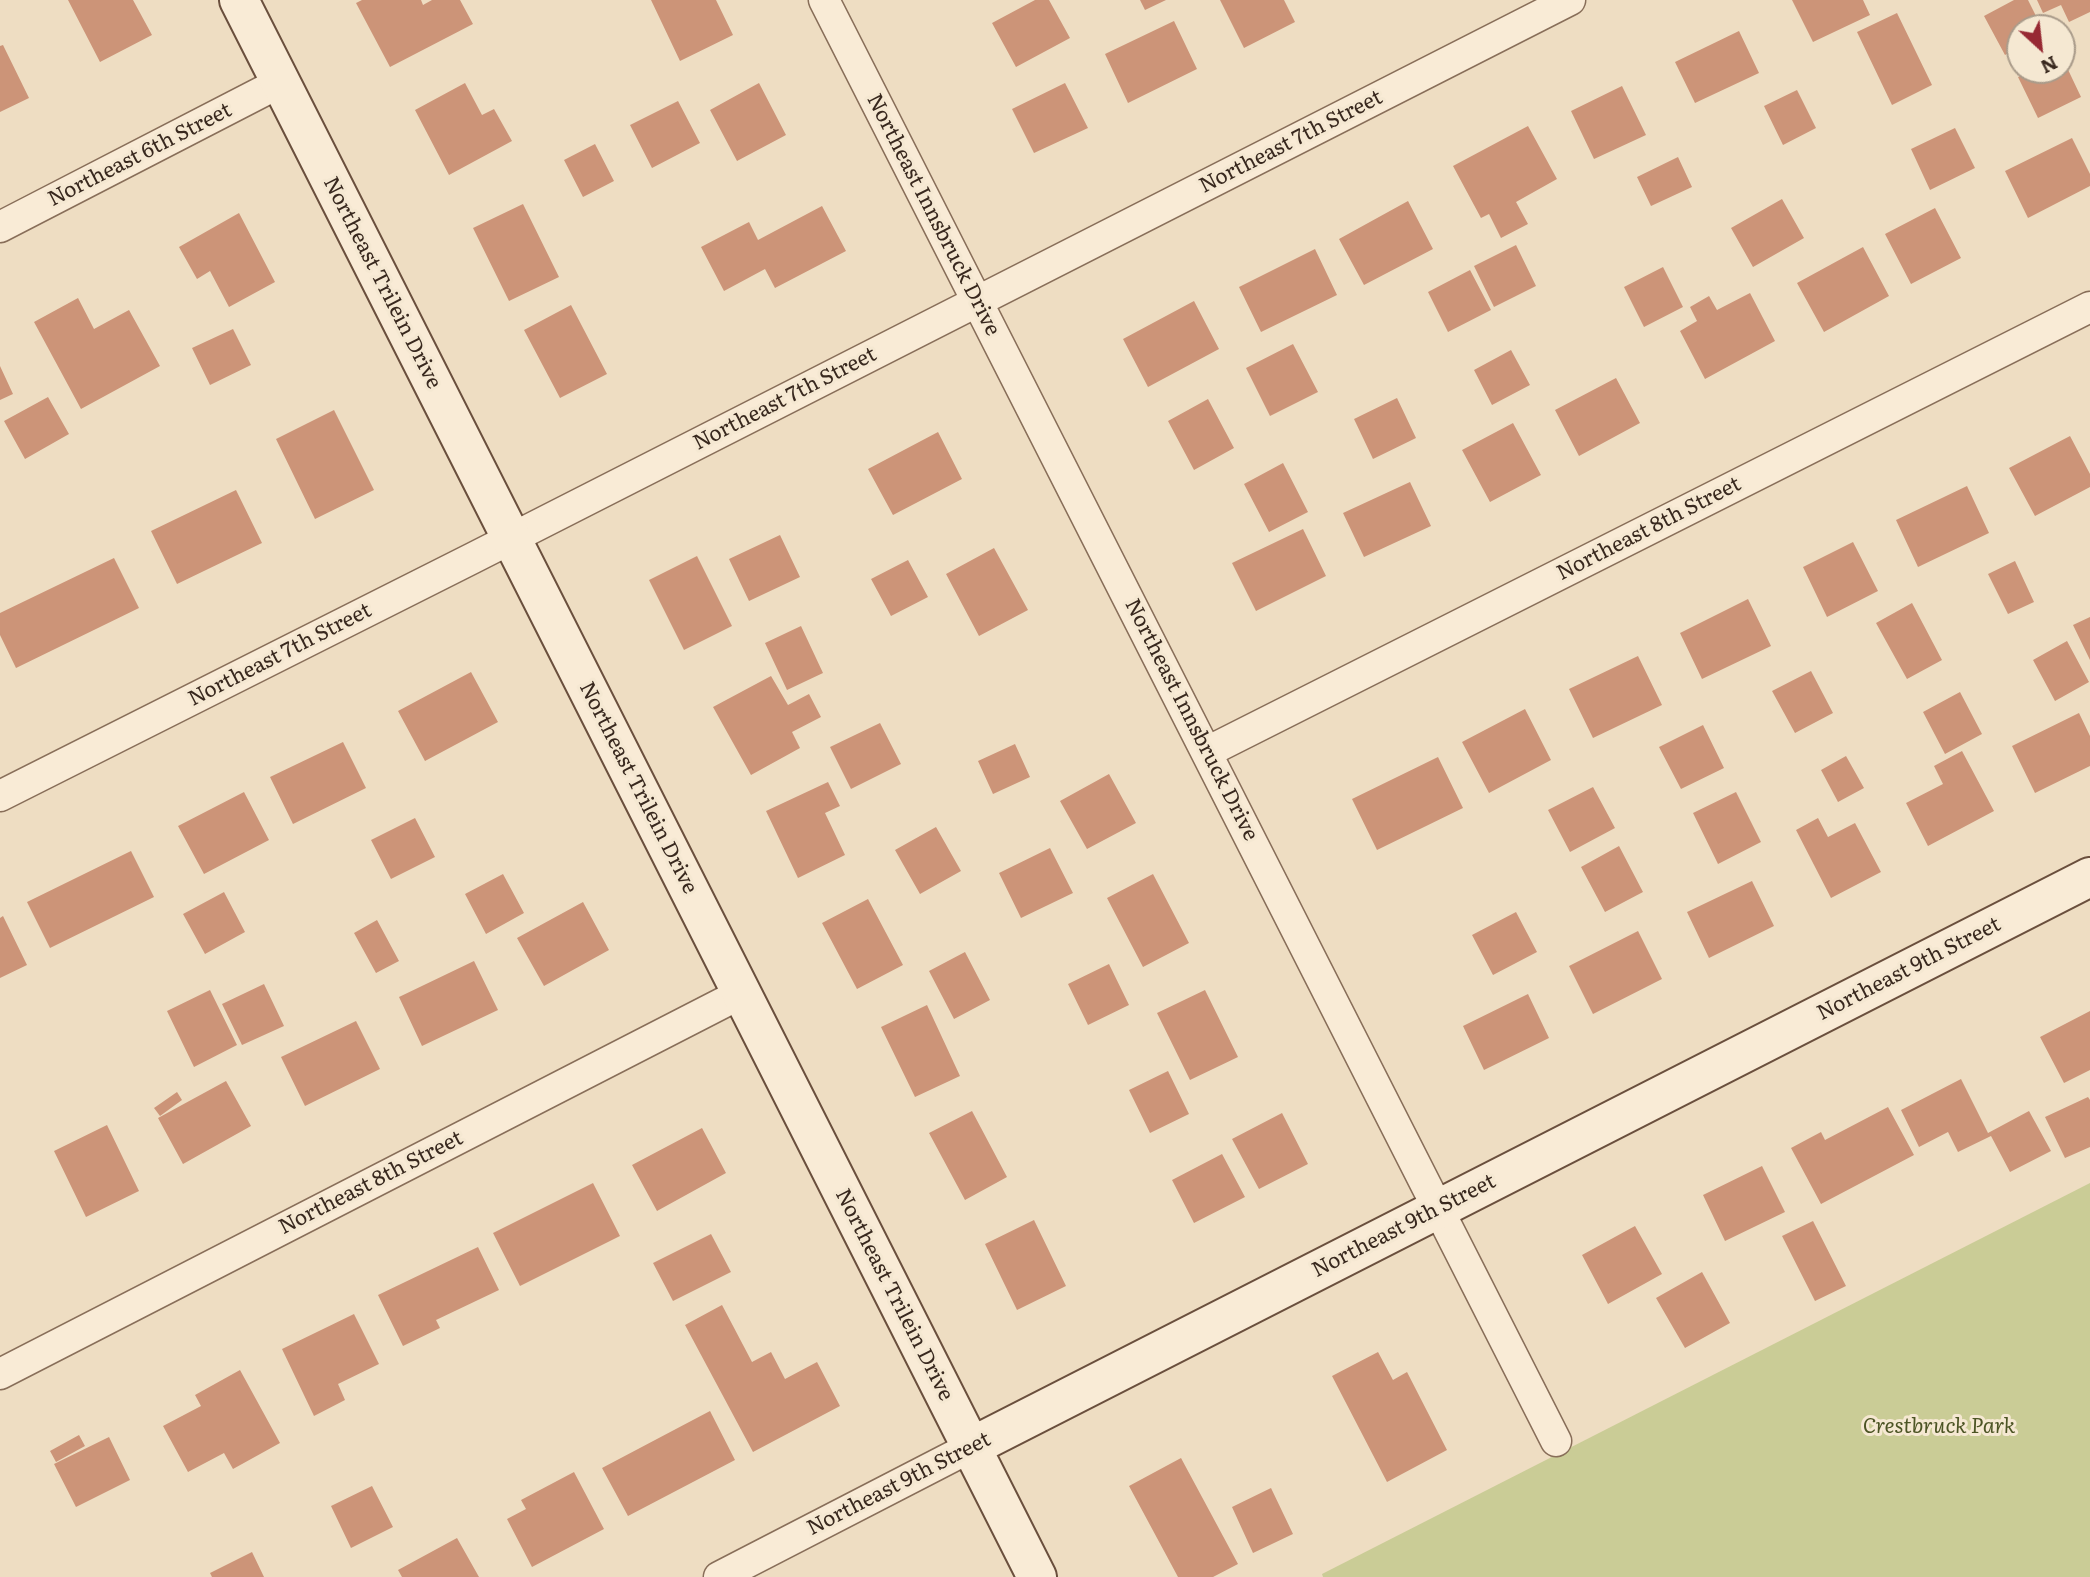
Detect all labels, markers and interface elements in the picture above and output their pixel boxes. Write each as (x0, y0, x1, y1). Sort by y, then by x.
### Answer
north arrow (2006, 14, 2076, 84)
text: N (2036, 50, 2063, 82)
street label: Northeast 7th Street (1195, 85, 1387, 199)
street label: Northeast Innsbruck Drive (861, 90, 1005, 340)
street label: Northeast 6th Street (44, 98, 236, 212)
street label: Northeast Trilein Drive (318, 173, 446, 393)
street label: Northeast 7th Street (689, 342, 881, 456)
street label: Northeast 8th Street (1553, 472, 1745, 586)
street label: Northeast Innsbruck Drive (1119, 595, 1263, 845)
street label: Northeast 7th Street (184, 598, 376, 712)
street label: Northeast Trilein Drive (574, 678, 702, 898)
street label: Northeast 9th Street (1813, 912, 2005, 1026)
street label: Northeast 8th Street (275, 1126, 467, 1240)
street label: Northeast 9th Street (1308, 1169, 1500, 1283)
street label: Northeast Trilein Drive (830, 1185, 958, 1405)
park label: Crestbruck Park (1863, 1414, 2015, 1440)
street label: Northeast 9th Street (803, 1427, 995, 1541)

